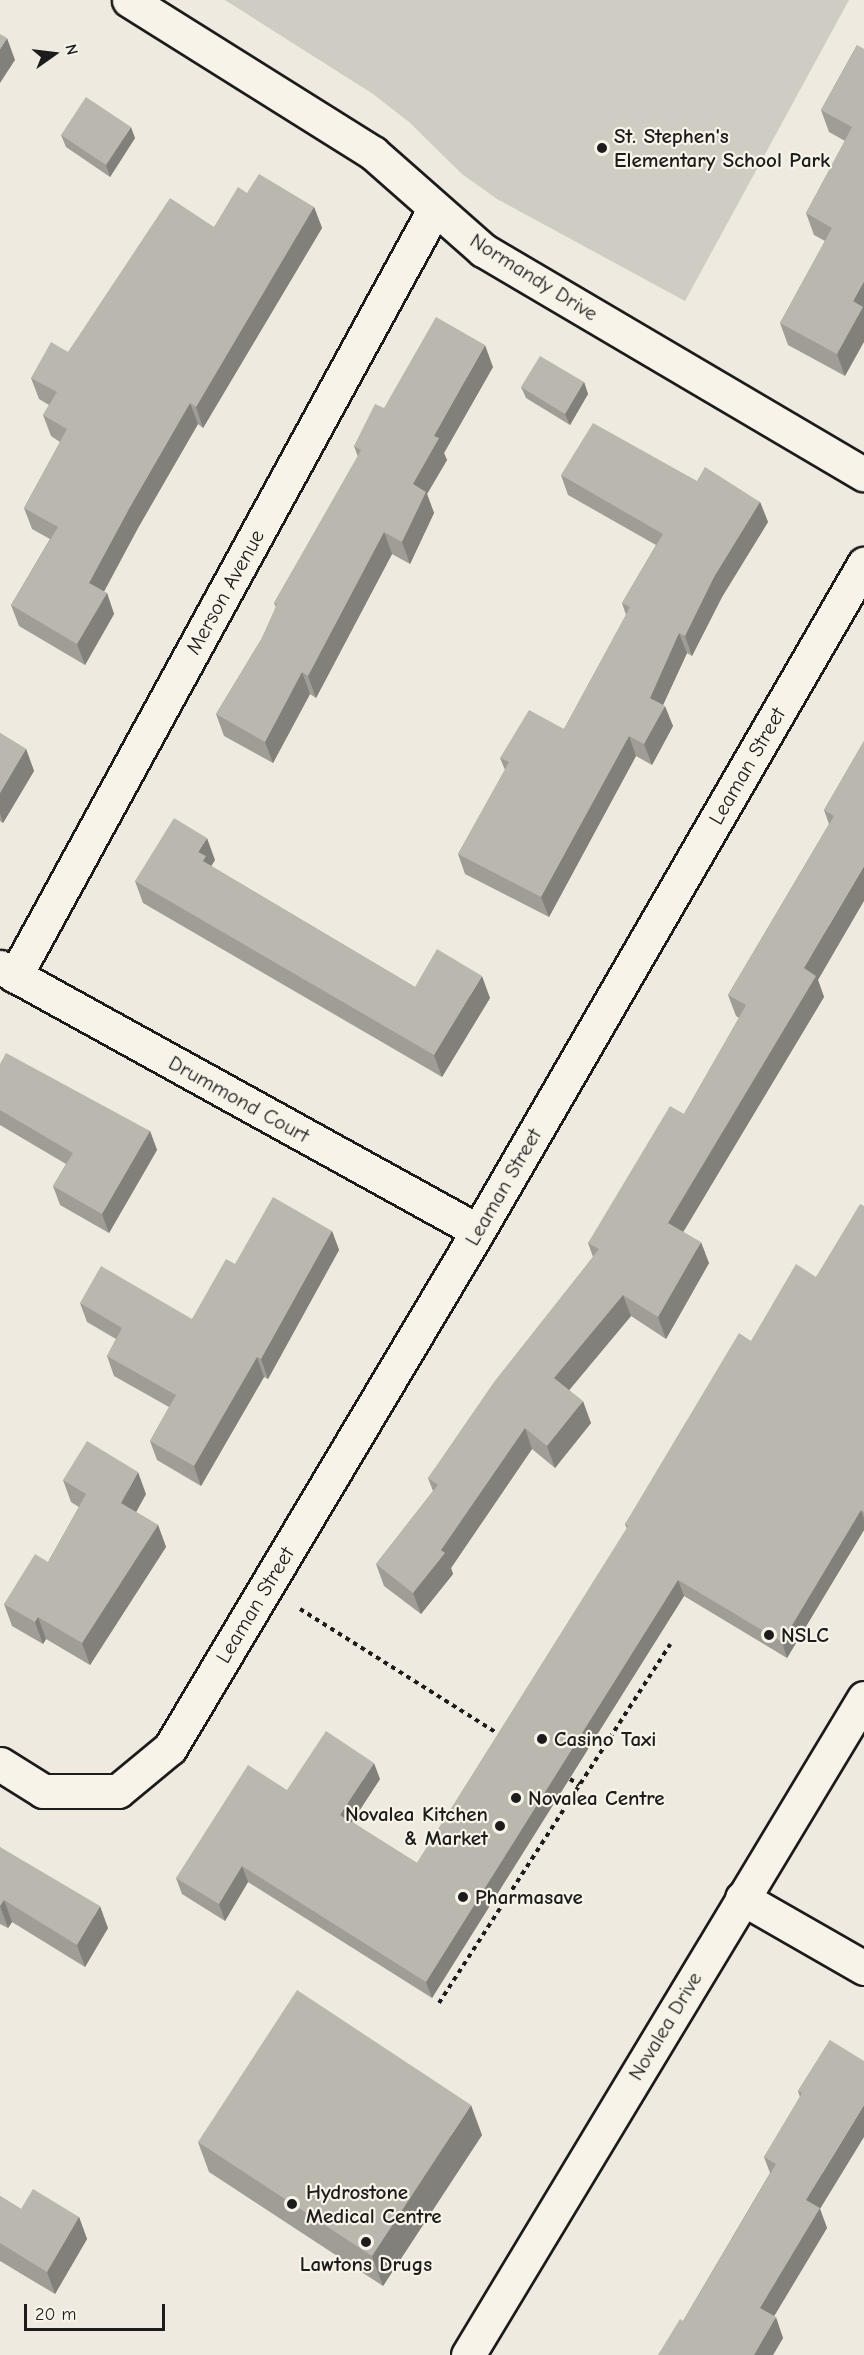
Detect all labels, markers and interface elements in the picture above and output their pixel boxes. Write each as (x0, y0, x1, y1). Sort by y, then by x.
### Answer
north arrow (24, 24, 84, 84)
text: N (61, 42, 81, 57)
place label: St. Stephen's Elementary School Park (614, 123, 830, 173)
marker: St. Stephen's Elementary School Park (595, 141, 609, 155)
street label: Normandy Drive (465, 228, 603, 326)
street label: Merson Avenue (180, 525, 270, 659)
street label: Leaman Street (703, 703, 791, 829)
street label: Drummond Court (164, 1050, 314, 1148)
street label: Leaman Street (459, 1124, 547, 1250)
street label: Leaman Street (210, 1542, 300, 1668)
place label: NSLC (781, 1622, 829, 1648)
marker: NSLC (762, 1628, 776, 1642)
place label: Casino Taxi (554, 1726, 656, 1752)
marker: Casino Taxi (535, 1732, 549, 1746)
place label: Novalea Centre (528, 1785, 664, 1811)
marker: Novalea Centre (509, 1791, 523, 1805)
place label: Novalea Kitchen & Market (345, 1801, 488, 1851)
marker: Novalea Kitchen & Market (493, 1819, 507, 1833)
place label: Pharmasave (475, 1884, 583, 1910)
marker: Pharmasave (456, 1890, 470, 1904)
street label: Novalea Drive (623, 1967, 707, 2085)
place label: Hydrostone Medical Centre (306, 2179, 442, 2229)
marker: Hydrostone Medical Centre (283, 2195, 301, 2213)
marker: Lawtons Drugs (359, 2235, 373, 2249)
place label: Lawtons Drugs (300, 2251, 432, 2277)
scale bar (27, 2292, 168, 2330)
text: 20 m (35, 2304, 76, 2325)

